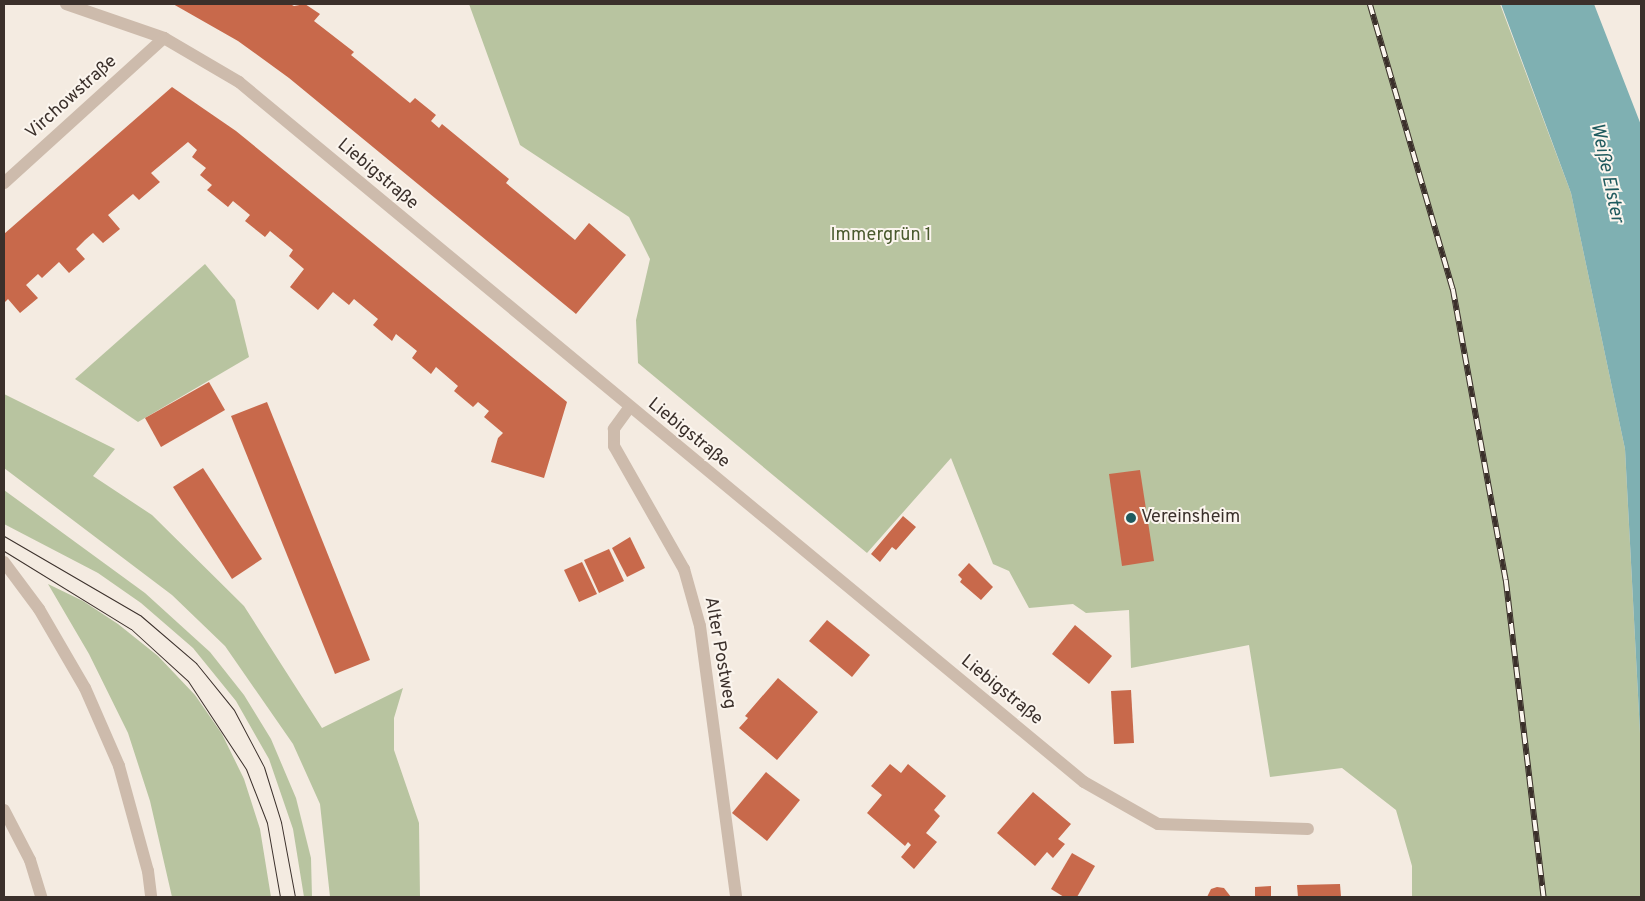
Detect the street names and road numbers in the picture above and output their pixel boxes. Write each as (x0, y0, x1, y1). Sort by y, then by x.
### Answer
street label: Virchowstraße (22, 52, 122, 144)
street label: Liebigstraße (332, 135, 422, 215)
street label: Liebigstraße (643, 394, 733, 474)
street label: Alter Postweg (699, 595, 739, 711)
street label: Liebigstraße (956, 651, 1046, 731)

